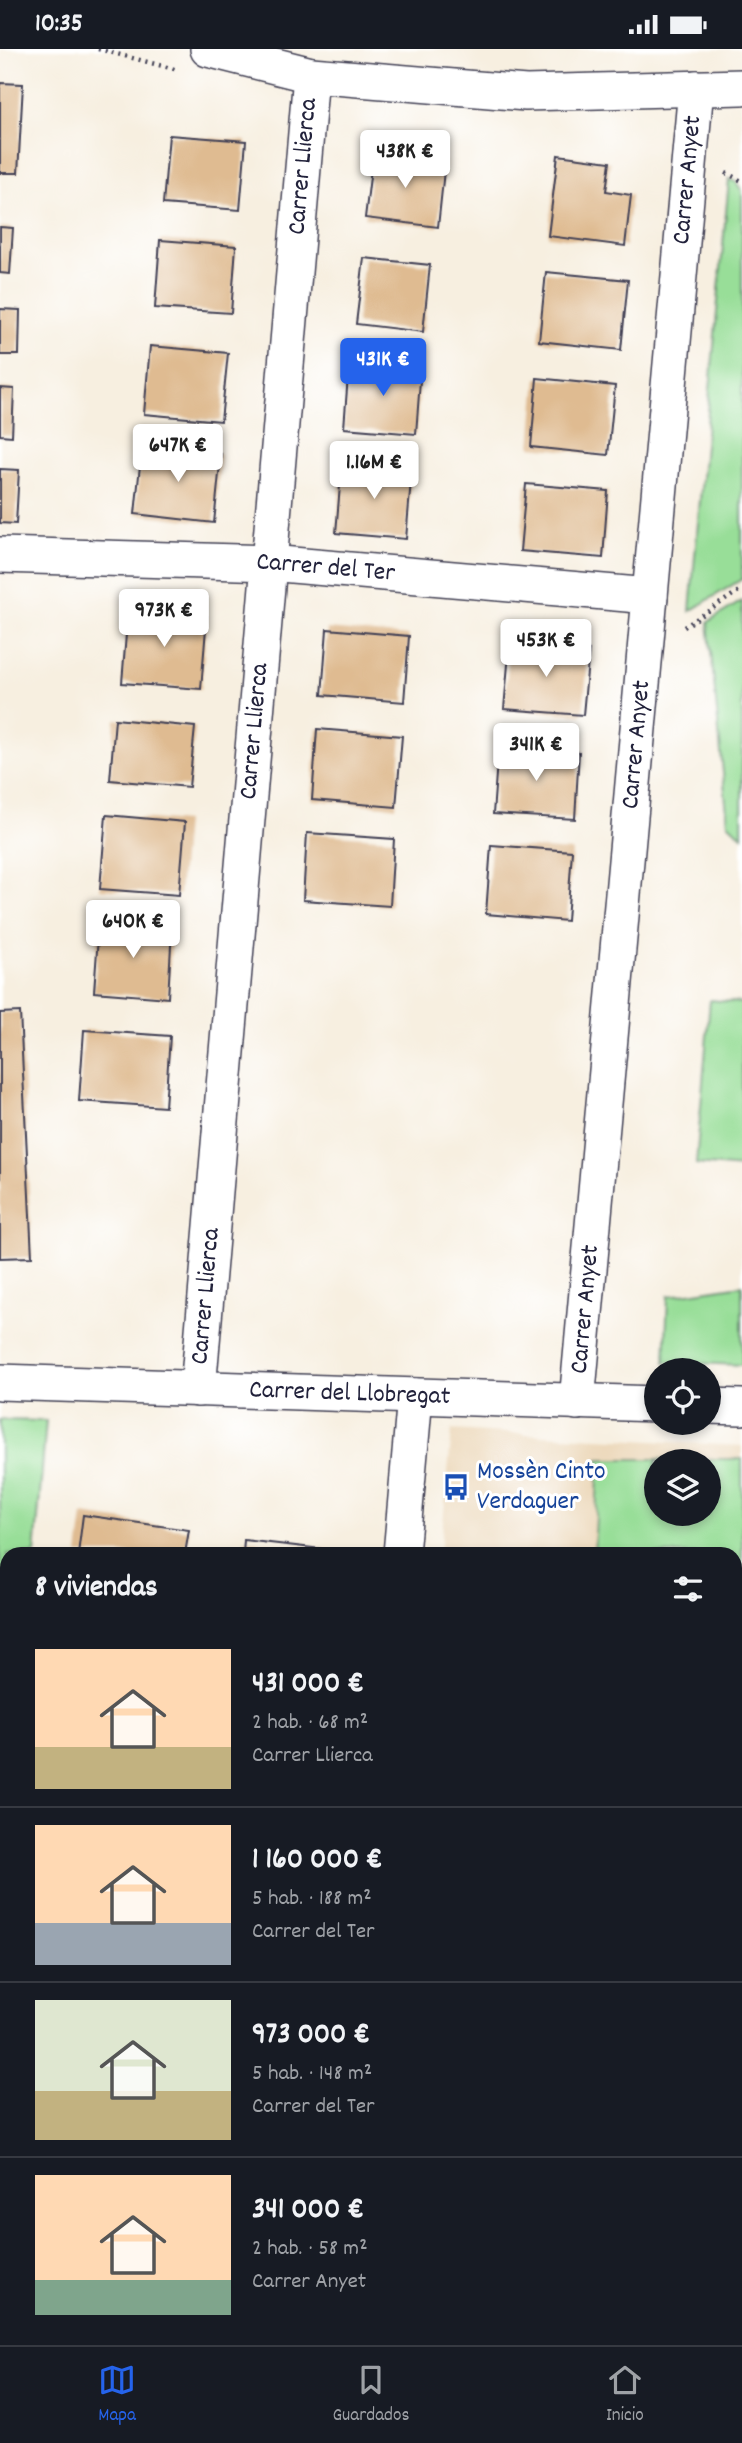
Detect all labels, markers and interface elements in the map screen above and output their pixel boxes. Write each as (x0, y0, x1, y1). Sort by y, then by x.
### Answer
text: 10:35 (35, 6, 83, 43)
street label: Carrer Llierca (279, 96, 327, 236)
street label: Carrer Anyet (663, 114, 712, 246)
pin: 438K € (348, 131, 462, 190)
text: 438K € (376, 136, 434, 169)
pin: 431K € (326, 339, 440, 398)
text: 431K € (356, 344, 410, 377)
pin: 647K € (121, 425, 235, 484)
text: 647K € (149, 430, 207, 463)
pin: 1.16M € (309, 441, 439, 501)
text: 1.16M € (346, 447, 402, 480)
street label: Carrer del Ter (256, 544, 397, 592)
pin: 973K € (107, 589, 221, 649)
text: 973K € (135, 595, 193, 628)
pin: 453K € (489, 619, 603, 679)
text: 453K € (516, 625, 576, 658)
street label: Carrer Llierca (230, 661, 279, 801)
street label: Carrer Anyet (612, 678, 661, 811)
pin: 341K € (479, 723, 593, 783)
text: 341K € (509, 729, 563, 762)
pin: 640K € (76, 901, 190, 960)
text: 640K € (102, 906, 164, 939)
street label: Carrer Llierca (182, 1226, 230, 1366)
street label: Carrer Anyet (561, 1243, 610, 1375)
map controls (644, 1358, 721, 1526)
button: locate (644, 1358, 721, 1435)
street label: Carrer del Llobregat (249, 1372, 451, 1416)
button: layers (644, 1449, 721, 1526)
place label: Mossèn Cinto Verdaguer (477, 1454, 606, 1521)
bus stop icon: Mossèn Cinto Verdaguer (441, 1472, 471, 1502)
text: 8 viviendas (35, 1568, 158, 1611)
icon: filters (669, 1570, 707, 1608)
text: 431 000 € (252, 1664, 364, 1707)
icon: home (91, 1677, 175, 1761)
text: 2 hab. · 68 m² (252, 1707, 368, 1740)
text: Carrer Llierca (252, 1740, 373, 1773)
text: 1 160 000 € (252, 1840, 383, 1883)
icon: home (91, 1853, 175, 1937)
text: 5 hab. · 188 m² (252, 1883, 372, 1916)
text: Carrer del Ter (252, 1916, 375, 1949)
text: 973 000 € (252, 2015, 370, 2058)
icon: home (91, 2028, 175, 2112)
text: 5 hab. · 148 m² (252, 2058, 372, 2091)
text: Carrer del Ter (252, 2091, 375, 2124)
text: 341 000 € (252, 2190, 364, 2233)
icon: home (91, 2203, 175, 2287)
text: 2 hab. · 58 m² (252, 2233, 368, 2266)
text: Carrer Anyet (252, 2266, 366, 2299)
tab: Mapa (98, 2361, 136, 2430)
tab: Guardados (333, 2361, 409, 2430)
tab: Inicio (606, 2361, 644, 2430)

